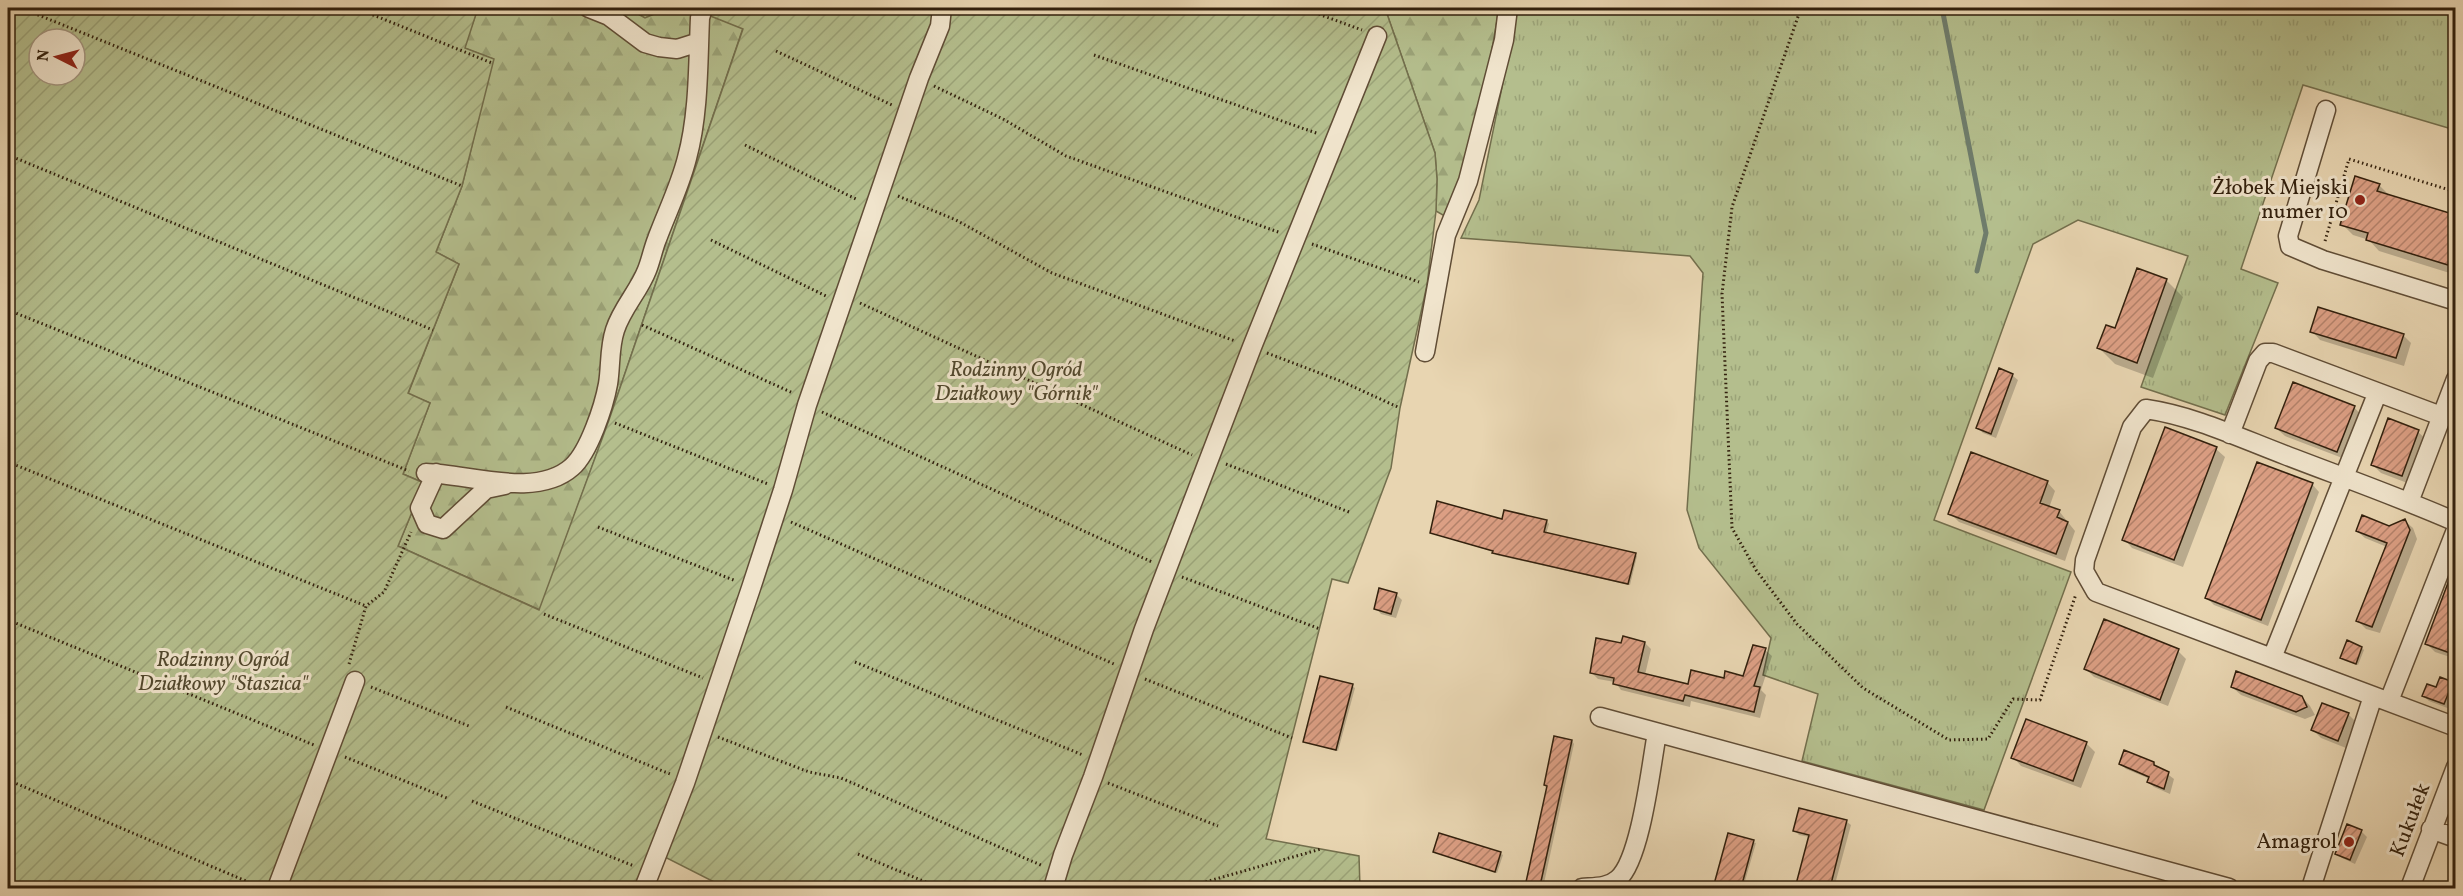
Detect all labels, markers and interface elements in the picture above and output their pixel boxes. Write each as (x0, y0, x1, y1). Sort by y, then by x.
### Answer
north arrow (27, 27, 87, 87)
text: N (33, 48, 56, 63)
place label: Żłobek Miejski numer 10 (2212, 174, 2348, 227)
marker: Żłobek Miejski numer 10 (2353, 193, 2367, 207)
park label: Rodzinny Ogród Działkowy "Górnik" (935, 356, 1098, 409)
park label: Rodzinny Ogród Działkowy "Staszica" (138, 646, 309, 699)
street label: Kukułek (2384, 778, 2439, 861)
place label: Amagrol (2256, 828, 2337, 857)
marker: Amagrol (2342, 835, 2356, 849)

